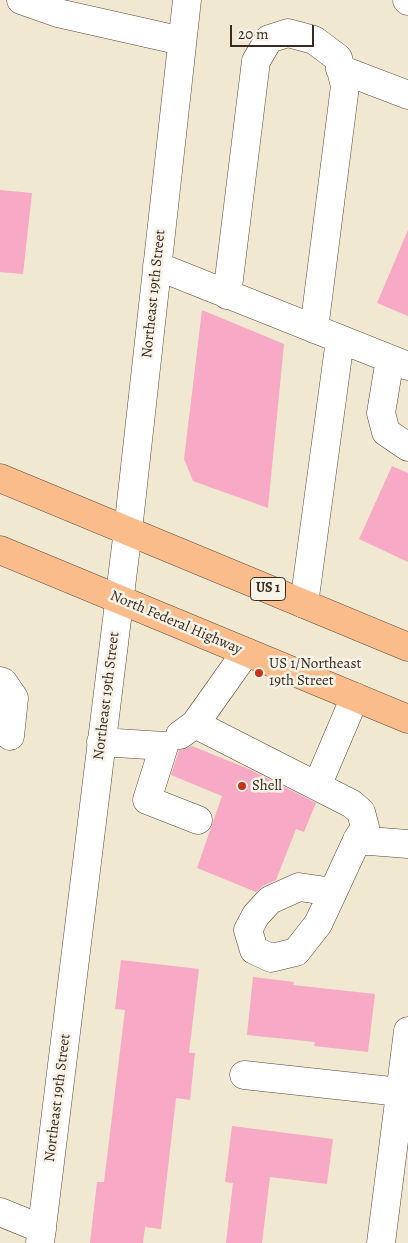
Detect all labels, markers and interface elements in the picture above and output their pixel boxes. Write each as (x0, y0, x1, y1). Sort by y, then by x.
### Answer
scale bar (233, 15, 317, 47)
text: 20 m (238, 24, 269, 44)
street label: Northeast 19th Street (138, 229, 170, 359)
road number: US 1 (250, 578, 286, 600)
street label: North Federal Highway (107, 587, 245, 659)
street label: Northeast 19th Street (90, 631, 124, 761)
place label: US 1/Northeast 19th Street (269, 655, 362, 690)
marker: US 1/Northeast 19th Street (253, 667, 265, 679)
place label: Shell (252, 777, 282, 795)
marker: Shell (236, 780, 248, 792)
street label: Northeast 19th Street (41, 1033, 75, 1163)

